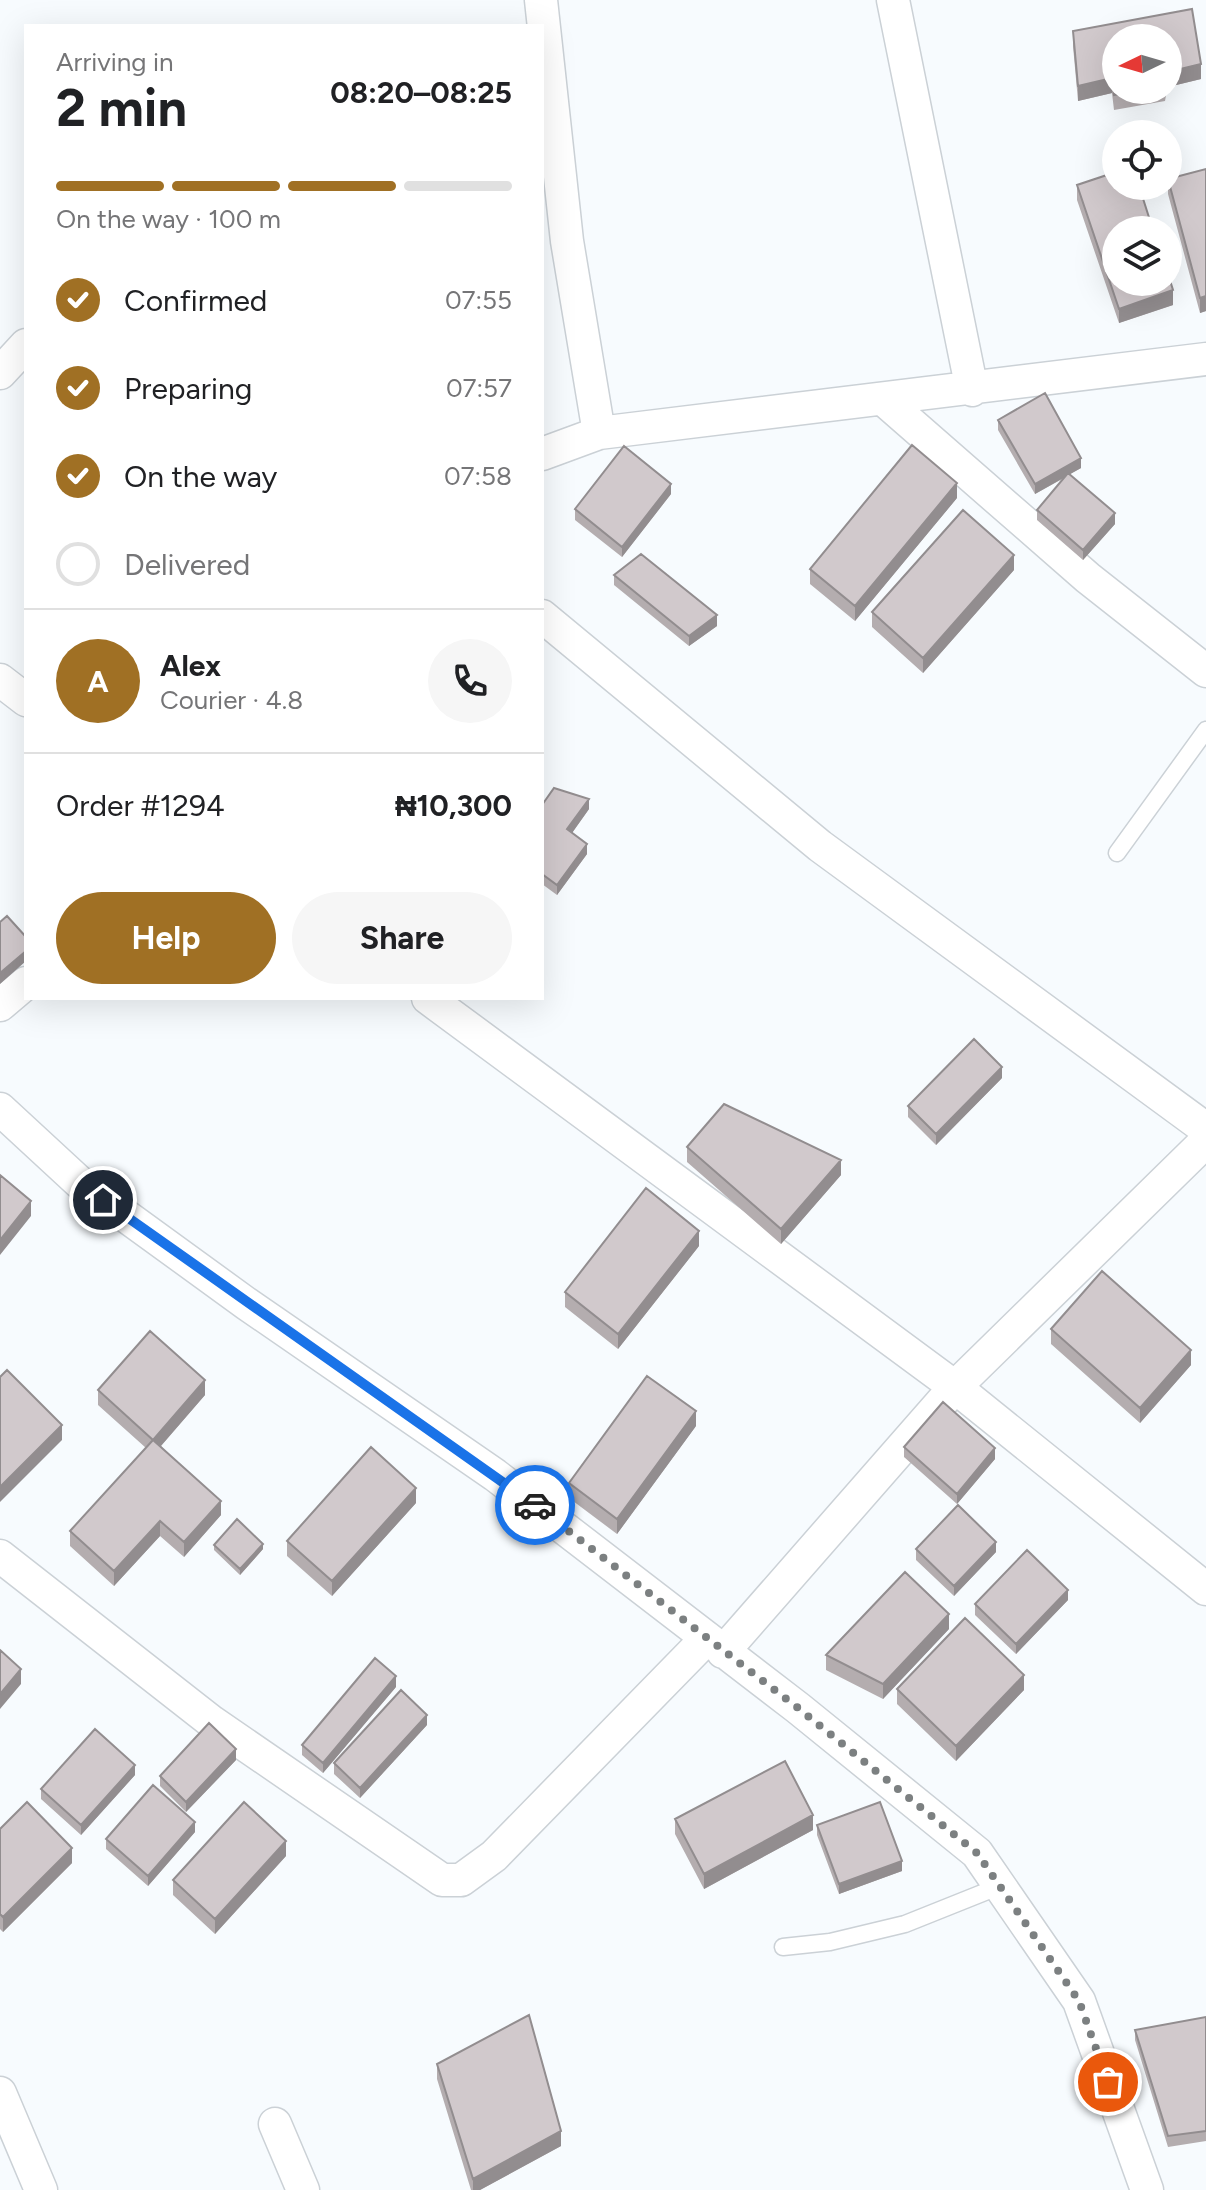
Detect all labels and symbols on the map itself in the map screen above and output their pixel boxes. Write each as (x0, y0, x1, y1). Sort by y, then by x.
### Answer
north arrow (1102, 24, 1182, 104)
pin (69, 1166, 137, 1234)
courier (495, 1465, 575, 1545)
pin (1074, 2048, 1142, 2116)

